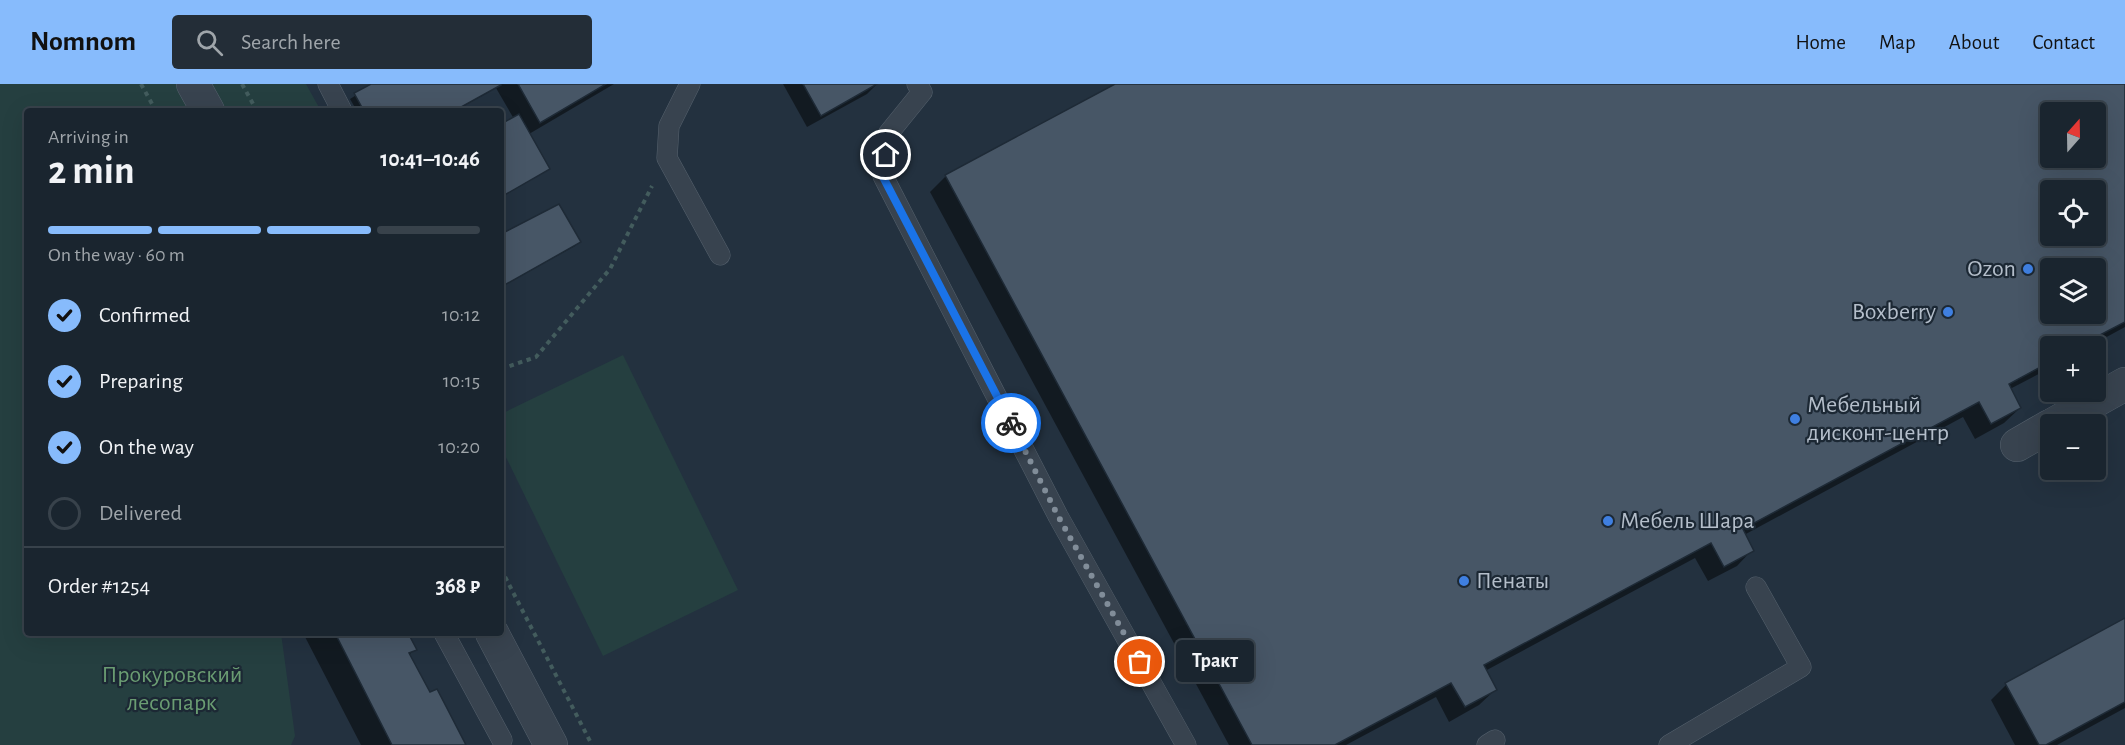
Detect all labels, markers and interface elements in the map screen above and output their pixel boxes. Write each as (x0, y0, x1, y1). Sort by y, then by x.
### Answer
search box (172, 15, 592, 69)
icon: search (193, 26, 226, 59)
text: Nomnom (30, 28, 136, 56)
text: Search here (241, 31, 341, 53)
text: Home (1795, 32, 1846, 53)
text: Map (1879, 32, 1916, 53)
text: About (1949, 32, 1999, 53)
text: Contact (2032, 32, 2095, 53)
north arrow (2040, 102, 2106, 168)
map controls (2040, 102, 2106, 480)
text: Arriving in (48, 127, 129, 147)
pin (860, 129, 911, 180)
icon: home (869, 138, 902, 171)
text: 10:41–10:46 (380, 148, 480, 170)
text: 2 min (48, 152, 135, 191)
button: locate (2040, 180, 2106, 246)
text: On the way · 60 m (48, 245, 185, 265)
place label: Ozon (1967, 257, 2016, 281)
button: layers (2040, 258, 2106, 324)
marker: Ozon (2021, 262, 2035, 276)
icon: check (48, 299, 81, 332)
place label: Boxberry (1852, 300, 1936, 324)
text: Confirmed (99, 304, 190, 326)
text: 10:12 (442, 305, 480, 325)
marker: Boxberry (1941, 305, 1955, 319)
button: + (2040, 336, 2106, 402)
icon: check (48, 365, 81, 398)
text: Preparing (99, 370, 183, 392)
text: 10:15 (443, 371, 480, 391)
courier (981, 393, 1041, 453)
place label: Мебельный дисконт-центр (1807, 393, 1949, 445)
icon: bike (995, 407, 1028, 440)
marker: Мебельный дисконт-центр (1788, 412, 1802, 426)
button: − (2040, 414, 2106, 480)
icon: check (48, 431, 81, 464)
text: On the way (99, 436, 194, 458)
text: 10:20 (438, 437, 480, 457)
text: Delivered (99, 502, 182, 524)
place label: Мебель Шара (1620, 509, 1754, 533)
marker: Мебель Шара (1601, 514, 1615, 528)
place label: Пенаты (1476, 569, 1549, 593)
marker: Пенаты (1457, 574, 1471, 588)
text: Order #1254 (48, 575, 150, 597)
text: 368 ₽ (435, 575, 480, 597)
pin (1114, 636, 1165, 687)
callout: Тракт (1176, 641, 1254, 683)
icon: bag (1123, 645, 1156, 678)
text: Тракт (1192, 651, 1238, 671)
park label: Прокуровский лесопарк (101, 663, 243, 715)

